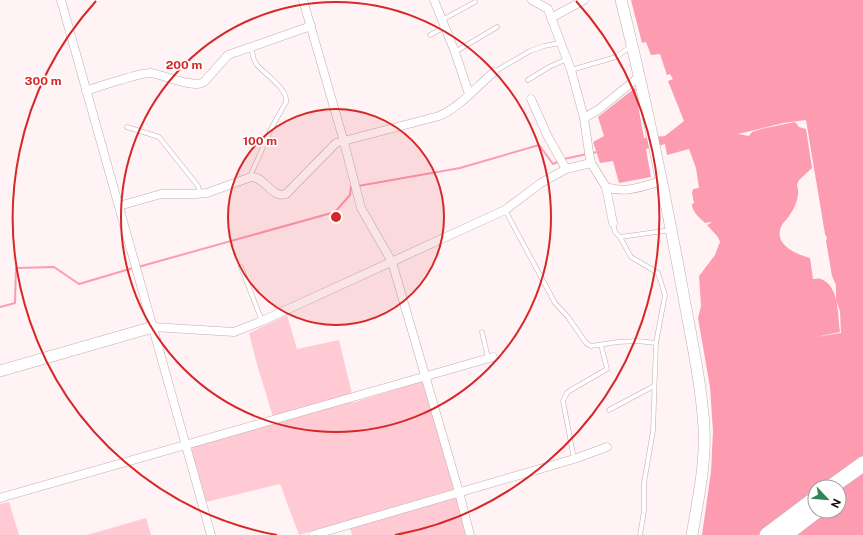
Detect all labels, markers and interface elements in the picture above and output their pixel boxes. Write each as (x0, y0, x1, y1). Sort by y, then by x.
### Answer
text: 200 m (166, 58, 202, 72)
text: 300 m (25, 74, 62, 88)
text: 100 m (243, 134, 277, 148)
centre of rings (329, 210, 343, 224)
north arrow (807, 479, 847, 519)
text: N (829, 497, 843, 510)

